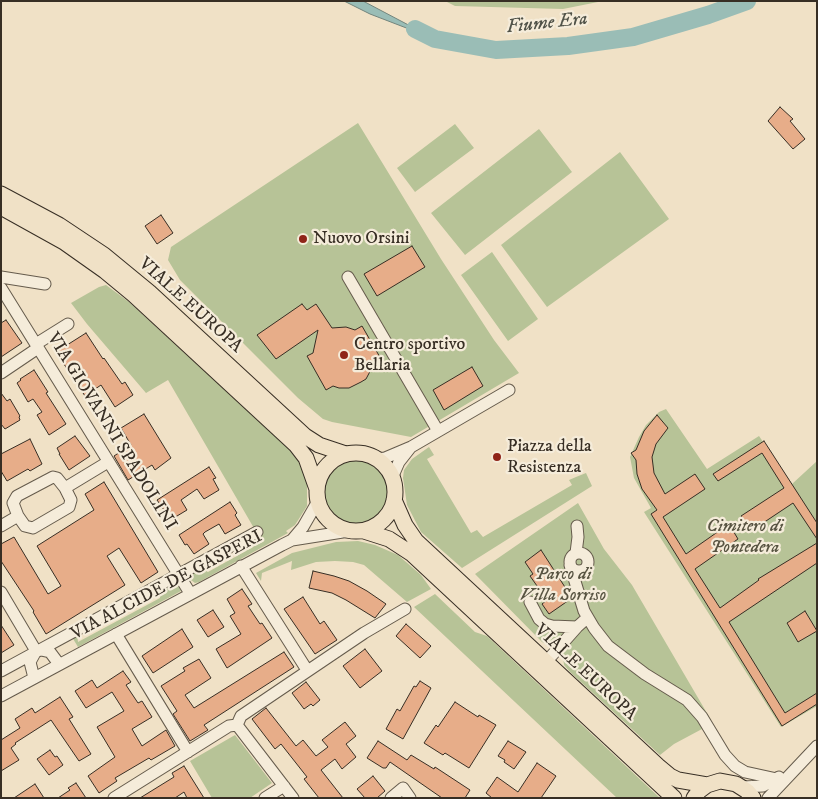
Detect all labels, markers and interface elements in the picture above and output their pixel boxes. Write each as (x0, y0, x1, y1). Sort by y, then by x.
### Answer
water label: Fiume Era (505, 8, 589, 40)
place label: Nuovo Orsini (313, 228, 409, 250)
marker: Nuovo Orsini (297, 233, 309, 245)
street label: VIALE EUROPA (134, 254, 246, 358)
street label: VIA GIOVANNI SPADOLINI (41, 329, 181, 535)
place label: Centro sportivo Bellaria (354, 334, 465, 376)
marker: Centro sportivo Bellaria (338, 349, 350, 361)
place label: Piazza della Resistenza (507, 436, 592, 478)
marker: Piazza della Resistenza (491, 451, 503, 463)
park label: Cimitero di Pontedera (707, 516, 783, 558)
street label: VIA ALCIDE DE GASPERI (68, 526, 266, 646)
park label: Parco di Villa Sorriso (520, 564, 606, 606)
street label: VIALE EUROPA (529, 620, 641, 726)

